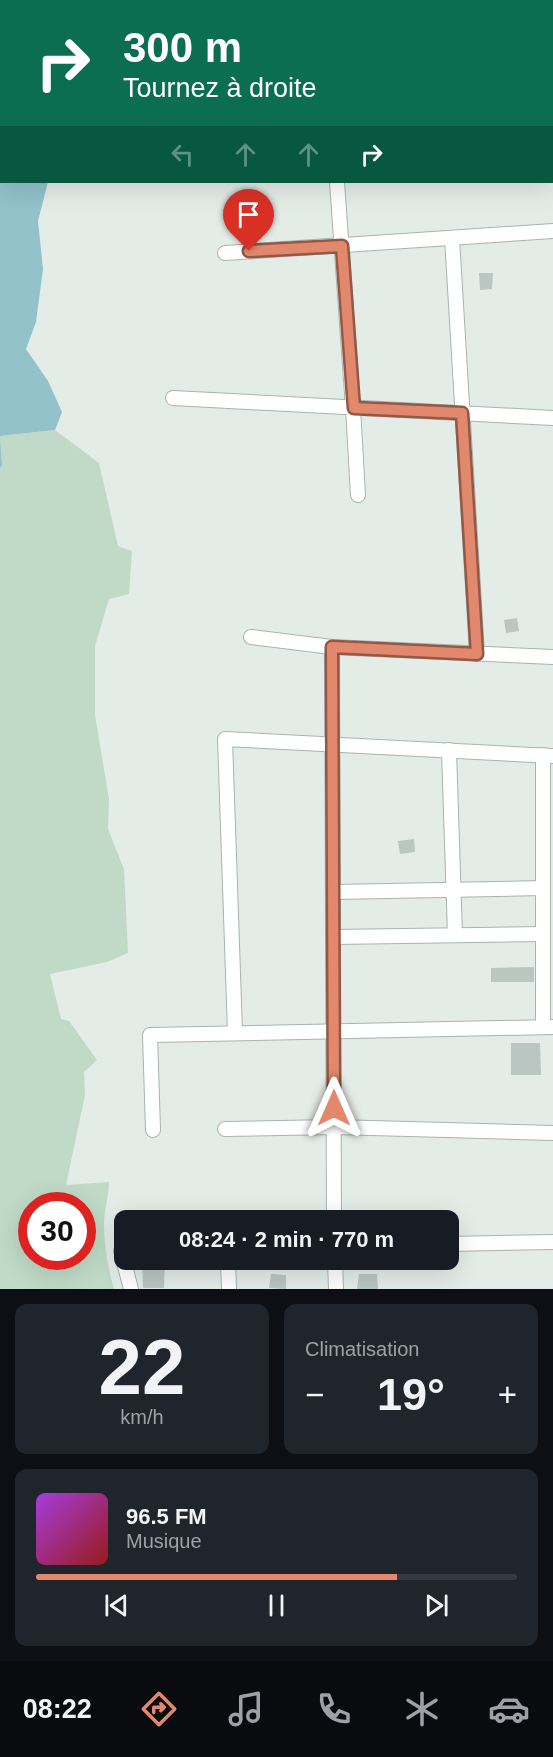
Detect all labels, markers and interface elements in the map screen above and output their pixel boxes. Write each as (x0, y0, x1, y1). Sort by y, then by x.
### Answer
icon: right (24, 24, 102, 102)
text: 300 m (123, 24, 242, 71)
text: Tournez à droite (123, 73, 317, 103)
icon: left (166, 138, 199, 171)
icon: ahead (229, 138, 262, 171)
icon: ahead (292, 138, 325, 171)
icon: right (355, 138, 388, 171)
pin (223, 189, 274, 251)
icon: arrive (232, 198, 265, 231)
position arrow (302, 1076, 366, 1140)
speed limit sign: 30 (18, 1192, 96, 1270)
text: 08:24 · 2 min · 770 m (179, 1227, 394, 1252)
text: 22 (99, 1323, 185, 1411)
text: Climatisation (305, 1338, 419, 1360)
text: 19° (377, 1369, 445, 1420)
text: − (305, 1376, 324, 1413)
text: + (498, 1376, 517, 1413)
text: km/h (120, 1406, 164, 1428)
text: 96.5 FM (126, 1504, 207, 1529)
text: Musique (126, 1530, 202, 1552)
icon: previous (100, 1589, 133, 1622)
icon: pause (260, 1589, 293, 1622)
icon: next (420, 1589, 453, 1622)
icon: directions (138, 1688, 180, 1730)
icon: music (225, 1688, 267, 1730)
icon: phone (313, 1688, 355, 1730)
icon: climate (401, 1688, 443, 1730)
icon: car (488, 1688, 530, 1730)
text: 08:22 (23, 1694, 92, 1724)

